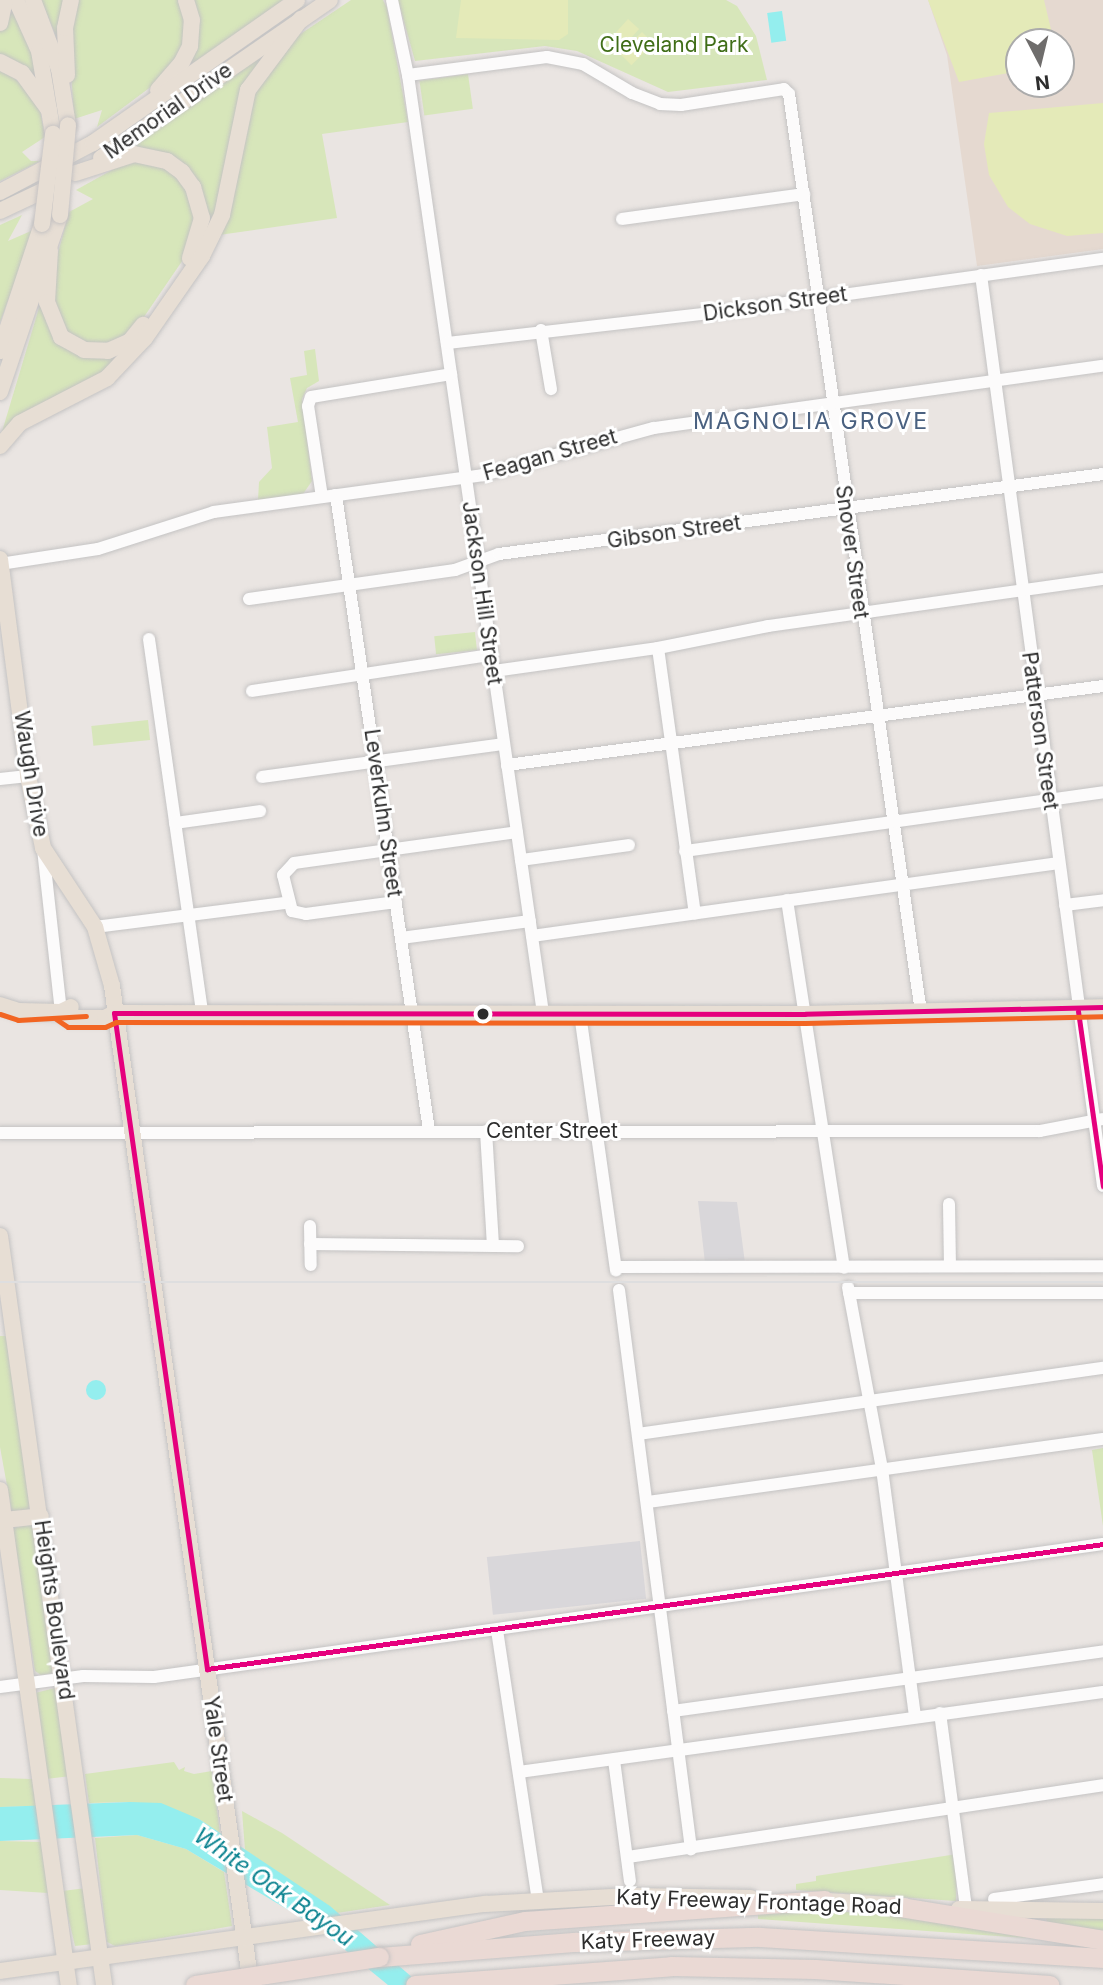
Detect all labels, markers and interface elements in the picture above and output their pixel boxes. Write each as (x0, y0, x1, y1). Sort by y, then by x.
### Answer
north arrow (1005, 28, 1075, 98)
park label: Cleveland Park (600, 32, 748, 58)
street label: Memorial Drive (99, 58, 237, 164)
text: N (1034, 70, 1051, 95)
street label: Dickson Street (701, 281, 849, 327)
district label: MAGNOLIA GROVE (695, 407, 927, 435)
street label: Feagan Street (480, 424, 620, 486)
street label: Snover Street (830, 484, 874, 620)
street label: Jackson Hill Street (457, 499, 507, 687)
street label: Gibson Street (605, 510, 743, 554)
street label: Patterson Street (1016, 650, 1064, 812)
street label: Waugh Drive (9, 709, 53, 839)
street label: Leverkuhn Street (359, 727, 407, 899)
unlabelled marker (476, 1007, 490, 1021)
street label: Center Street (486, 1118, 618, 1144)
street label: Heights Boulevard (29, 1518, 79, 1702)
street label: Yale Street (198, 1694, 238, 1804)
water label: White Oak Bayou (189, 1822, 359, 1952)
street label: Katy Freeway Frontage Road (616, 1884, 902, 1920)
street label: Katy Freeway (580, 1925, 716, 1955)

